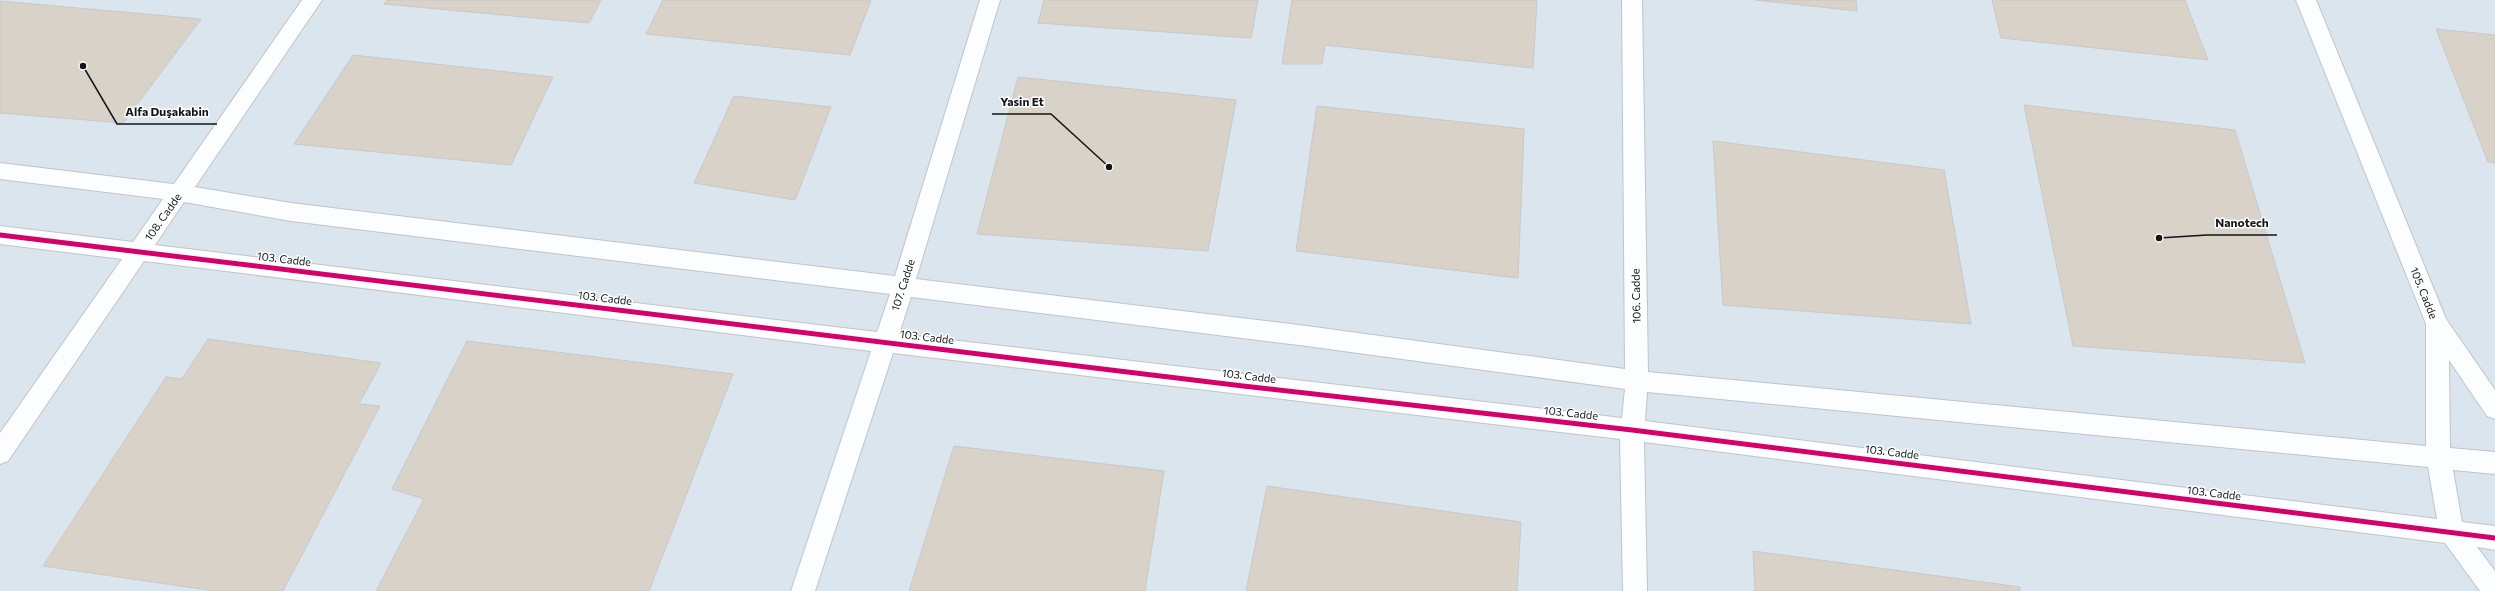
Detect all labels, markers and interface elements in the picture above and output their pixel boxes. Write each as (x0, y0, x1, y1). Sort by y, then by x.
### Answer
callout: Yasin Et (992, 90, 1051, 114)
text: Yasin Et (1000, 94, 1044, 108)
callout: Alfa Duşakabin (117, 100, 217, 124)
text: Alfa Duşakabin (125, 104, 209, 118)
street label: 108. Cadde (142, 190, 184, 243)
callout: Nanotech (2207, 211, 2277, 235)
text: Nanotech (2215, 215, 2269, 229)
street label: 103. Cadde (256, 249, 312, 268)
street label: 107. Cadde (888, 257, 917, 312)
street label: 105. Cadde (2408, 265, 2441, 321)
street label: 106. Cadde (1629, 268, 1642, 324)
street label: 103. Cadde (577, 288, 633, 307)
street label: 103. Cadde (899, 327, 955, 346)
street label: 103. Cadde (1221, 366, 1277, 385)
street label: 103. Cadde (1543, 403, 1599, 422)
street label: 103. Cadde (1864, 442, 1920, 461)
street label: 103. Cadde (2186, 483, 2242, 502)

